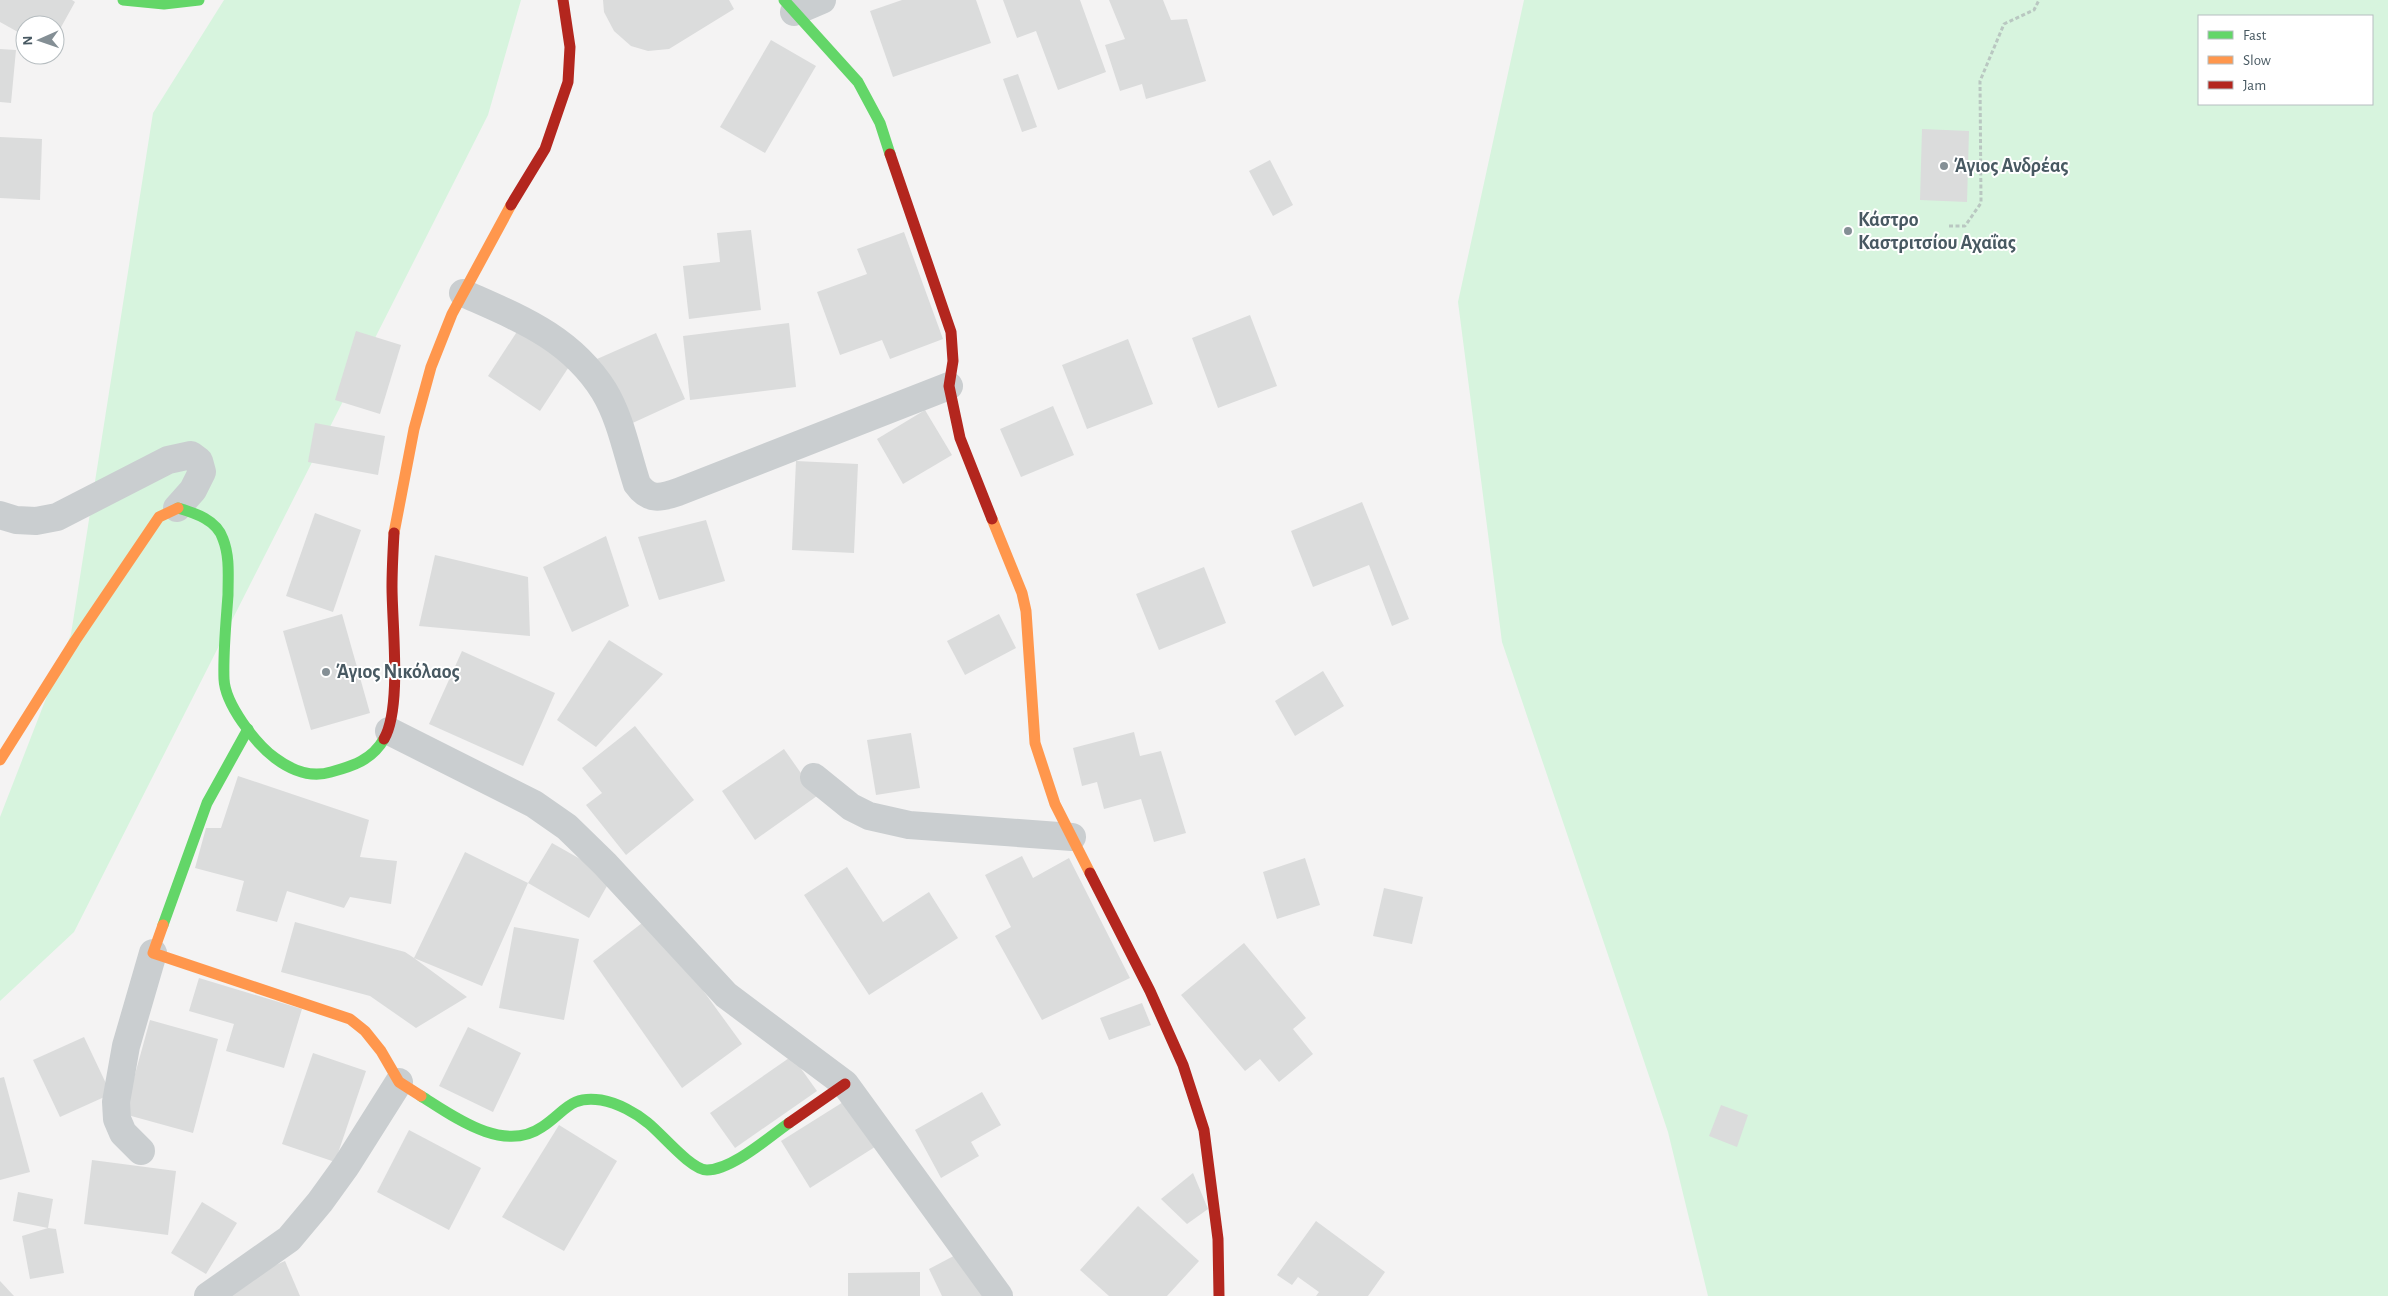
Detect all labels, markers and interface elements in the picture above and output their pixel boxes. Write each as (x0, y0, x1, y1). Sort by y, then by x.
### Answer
north arrow (15, 15, 65, 65)
legend (2198, 15, 2373, 105)
text: Fast (2243, 28, 2267, 43)
text: N (21, 35, 35, 46)
text: Slow (2243, 53, 2271, 68)
text: Jam (2243, 78, 2266, 93)
place label: Άγιος Ανδρέας (1954, 156, 2069, 176)
marker: Άγιος Ανδρέας (1938, 160, 1950, 172)
place label: Κάστρο Καστριτσίου Αχαΐας (1858, 210, 2016, 253)
marker: Κάστρο Καστριτσίου Αχαΐας (1842, 225, 1854, 237)
place label: Άγιος Νικόλαος (336, 662, 460, 682)
marker: Άγιος Νικόλαος (320, 666, 332, 678)

